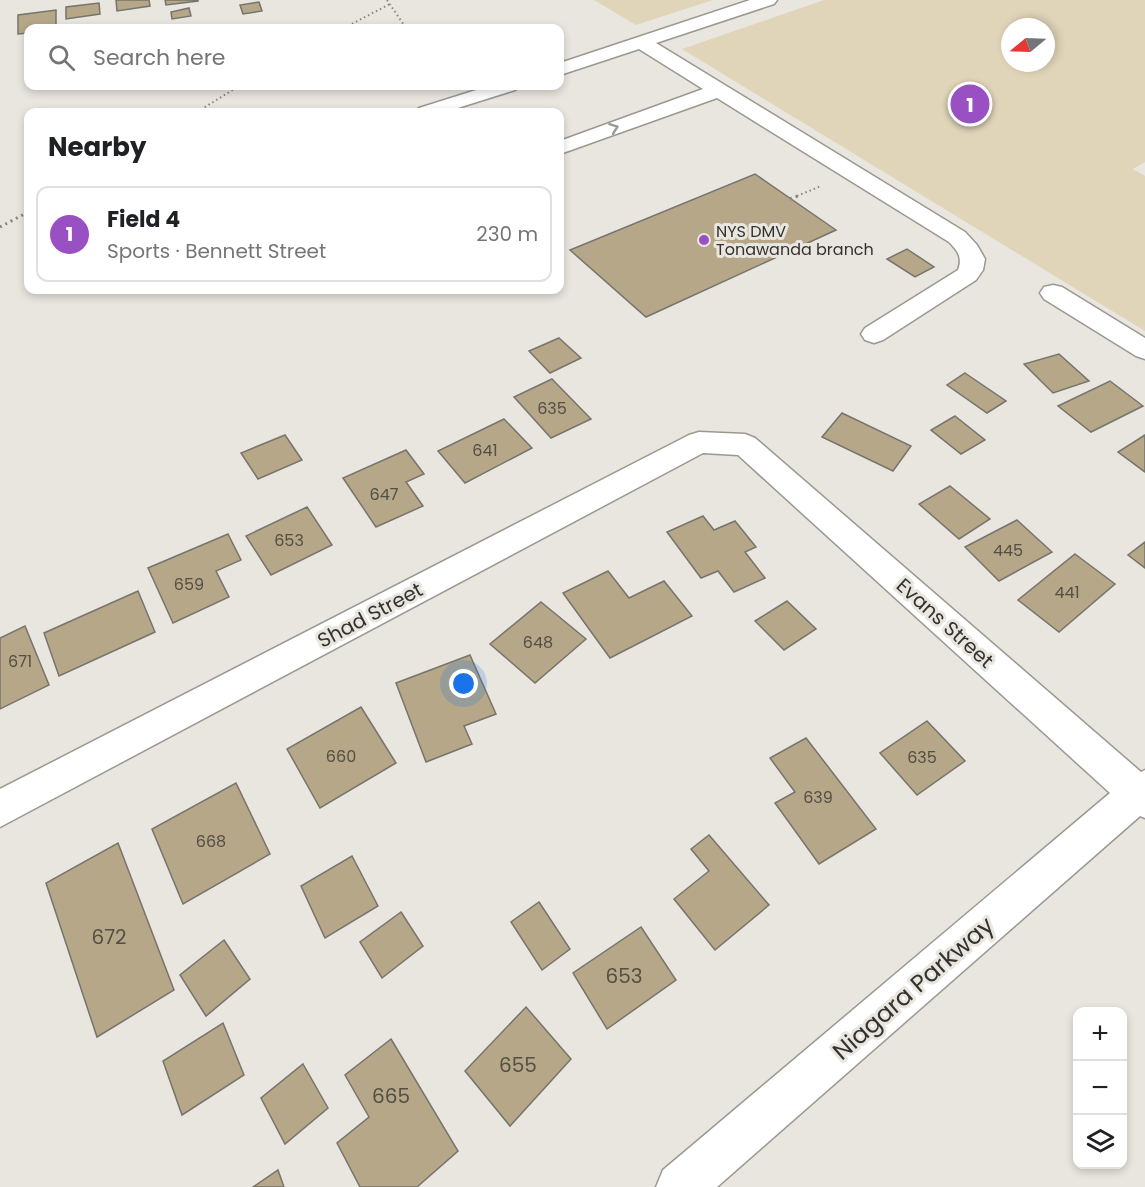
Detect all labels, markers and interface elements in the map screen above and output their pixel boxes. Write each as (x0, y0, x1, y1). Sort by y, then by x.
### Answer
north arrow (1001, 18, 1055, 72)
search box (24, 24, 564, 90)
icon: search (45, 41, 78, 74)
text: Search here (93, 42, 226, 73)
pin: 1 (950, 82, 990, 126)
one-way arrow (608, 123, 619, 135)
text: Nearby (48, 129, 146, 165)
text: Field 4 (107, 204, 180, 235)
text: 1 (66, 220, 73, 248)
text: 230 m (476, 220, 538, 248)
place label: NYS DMV Tonawanda branch (716, 220, 874, 261)
marker: NYS DMV Tonawanda branch (697, 233, 711, 247)
text: Sports · Bennett Street (107, 237, 326, 265)
house number: 635 (537, 397, 567, 420)
house number: 641 (472, 439, 498, 462)
house number: 647 (370, 483, 399, 506)
house number: 653 (274, 529, 304, 552)
house number: 445 (993, 539, 1023, 562)
street label: Evans Street (890, 572, 1000, 674)
house number: 659 (174, 573, 204, 596)
street label: Shad Street (312, 576, 428, 654)
house number: 441 (1054, 581, 1080, 604)
house number: 648 (523, 631, 553, 654)
house number: 671 (8, 650, 32, 673)
your location (449, 669, 478, 698)
house number: 660 (326, 745, 356, 768)
house number: 635 (907, 746, 937, 769)
house number: 639 (803, 786, 833, 809)
house number: 668 (196, 830, 226, 853)
street label: Niagara Parkway (825, 908, 1001, 1067)
house number: 672 (91, 923, 127, 951)
house number: 653 (605, 962, 643, 990)
map controls (1073, 1007, 1127, 1169)
button: + (1073, 1007, 1127, 1061)
house number: 655 (499, 1051, 537, 1079)
button: − (1073, 1061, 1127, 1115)
house number: 665 (372, 1082, 410, 1110)
button: layers (1073, 1115, 1127, 1169)

